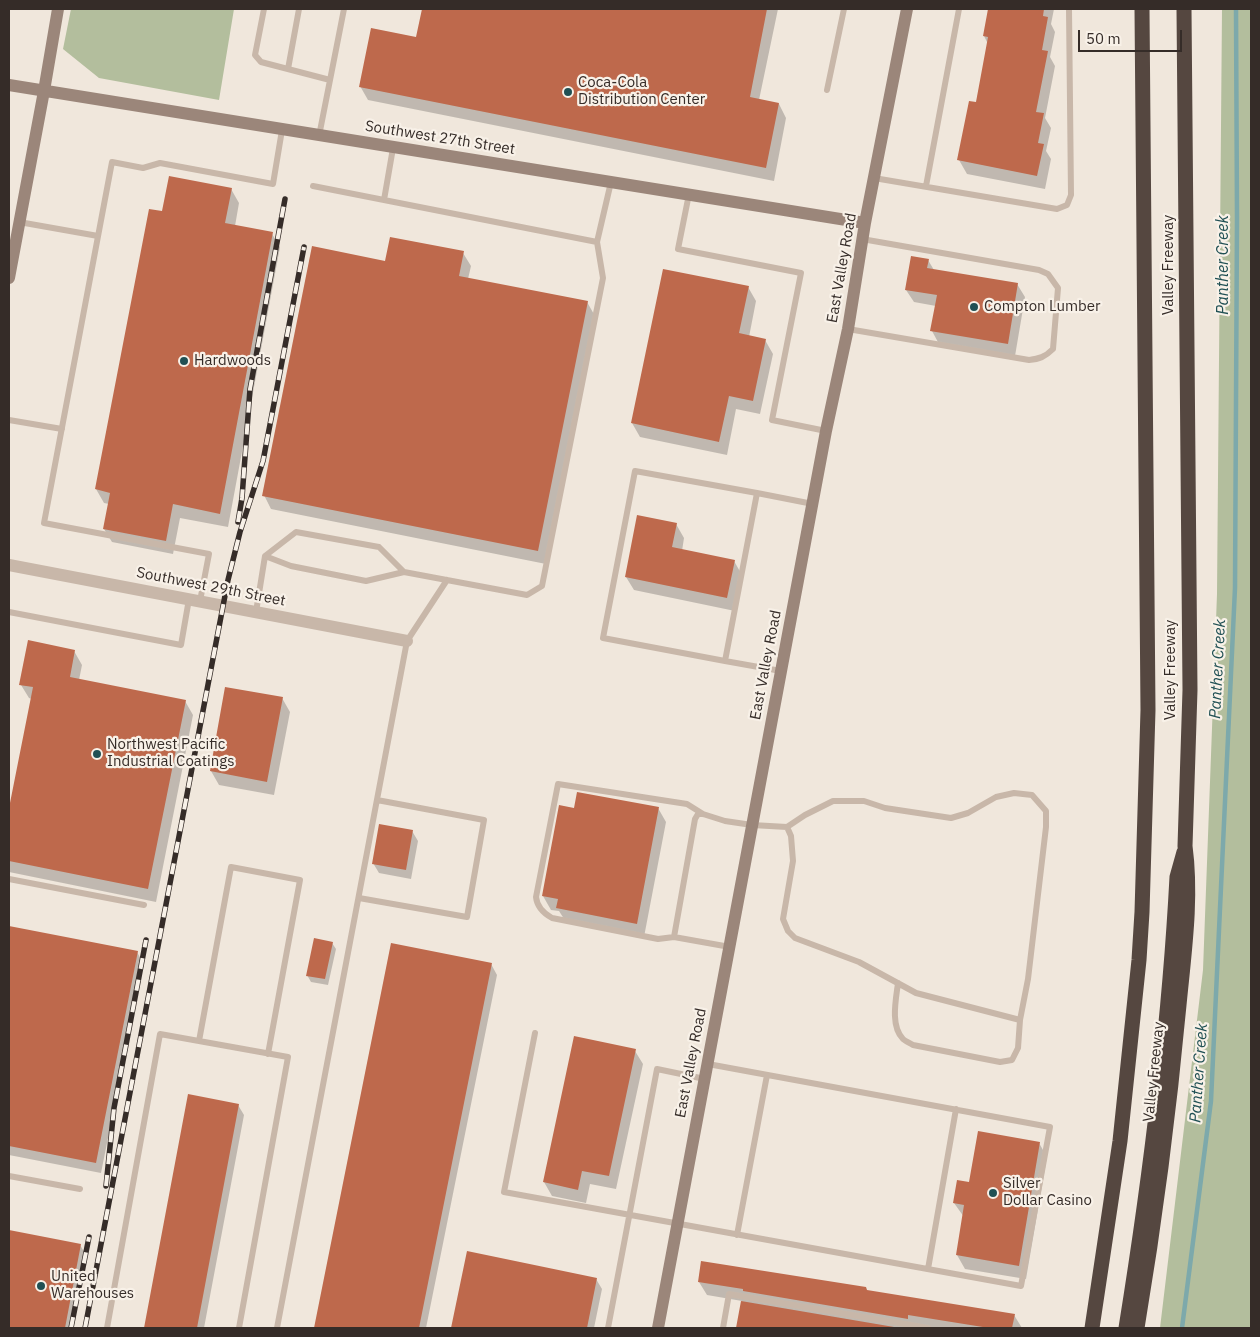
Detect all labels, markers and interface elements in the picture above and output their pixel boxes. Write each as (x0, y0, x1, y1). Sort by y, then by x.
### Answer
scale bar (1080, 20, 1184, 52)
text: 50 m (1086, 29, 1121, 48)
place label: Coca-Cola Distribution Center (578, 74, 705, 109)
marker: Coca-Cola Distribution Center (562, 86, 574, 98)
street label: Southwest 27th Street (364, 117, 516, 159)
street label: East Valley Road (823, 212, 861, 324)
street label: Valley Freeway (1160, 215, 1178, 315)
water label: Panther Creek (1213, 215, 1233, 315)
place label: Compton Lumber (984, 298, 1101, 316)
marker: Compton Lumber (968, 301, 980, 313)
place label: Hardwoods (194, 352, 271, 370)
marker: Hardwoods (178, 355, 190, 367)
street label: Southwest 29th Street (135, 564, 287, 610)
street label: East Valley Road (747, 609, 785, 721)
water label: Panther Creek (1206, 619, 1230, 719)
street label: Valley Freeway (1162, 620, 1180, 720)
place label: Northwest Pacific Industrial Coatings (107, 736, 235, 771)
marker: Northwest Pacific Industrial Coatings (91, 748, 103, 760)
street label: East Valley Road (672, 1007, 710, 1119)
street label: Valley Freeway (1140, 1021, 1168, 1123)
water label: Panther Creek (1186, 1023, 1212, 1123)
place label: Silver Dollar Casino (1003, 1175, 1092, 1210)
marker: Silver Dollar Casino (987, 1187, 999, 1199)
place label: United Warehouses (51, 1268, 134, 1303)
marker: United Warehouses (35, 1280, 47, 1292)

